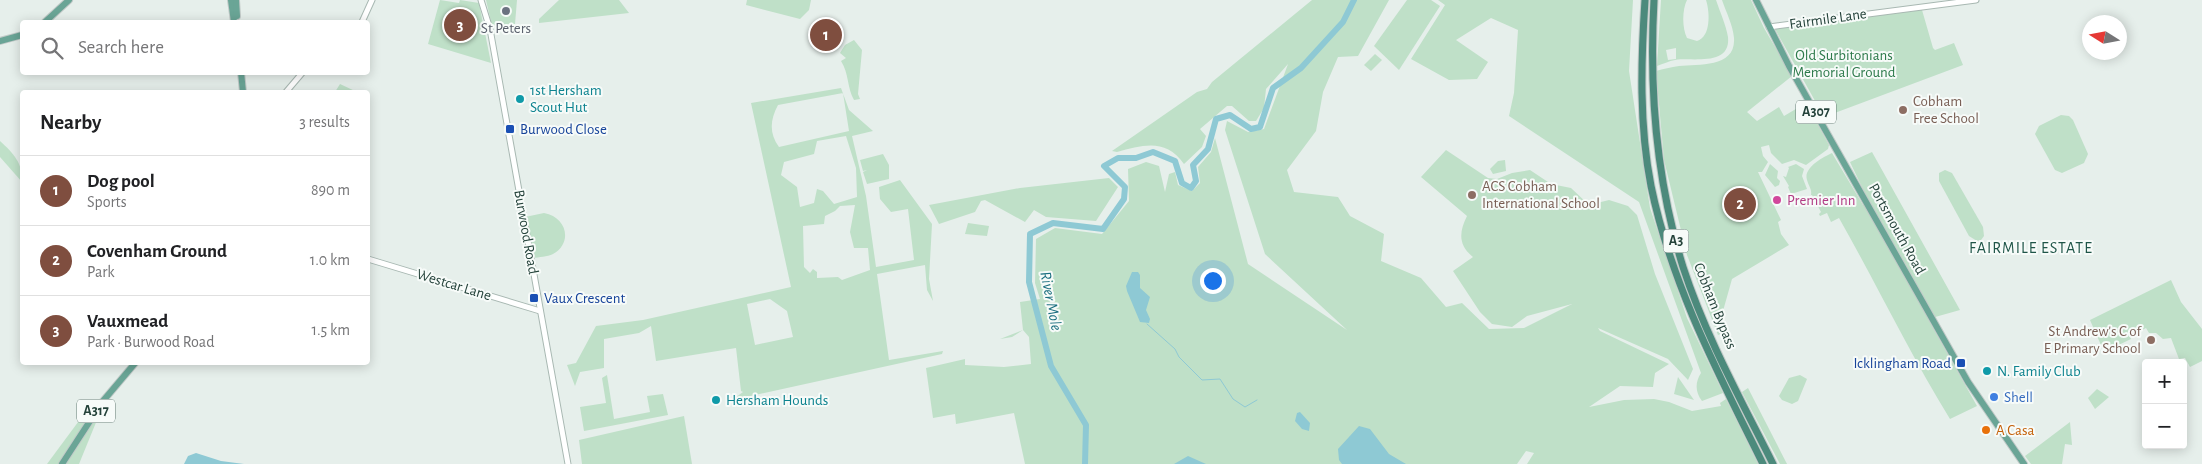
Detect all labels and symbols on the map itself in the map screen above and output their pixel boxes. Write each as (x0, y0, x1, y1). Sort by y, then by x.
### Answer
marker: St Peters (500, 5, 512, 17)
pin: 3 (444, 6, 476, 44)
street label: Fairmile Lane (1788, 6, 1868, 32)
north arrow (2082, 15, 2127, 60)
pin: 1 (810, 16, 842, 54)
place label: St Peters (481, 21, 531, 36)
park label: Old Surbitonians Memorial Ground (1792, 48, 1896, 80)
place label: 1st Hersham Scout Hut (530, 83, 602, 115)
marker: 1st Hersham Scout Hut (514, 93, 526, 105)
place label: Cobham Free School (1913, 94, 1979, 126)
road number: A307 (1796, 100, 1836, 124)
marker: Cobham Free School (1897, 104, 1909, 116)
place label: Burwood Close (520, 122, 607, 137)
marker: Burwood Close (504, 123, 516, 135)
place label: ACS Cobham International School (1482, 179, 1600, 211)
street label: Portsmouth Road (1866, 181, 1928, 277)
pin: 2 (1724, 185, 1756, 223)
street label: Burwood Road (511, 189, 541, 276)
marker: ACS Cobham International School (1466, 189, 1478, 201)
place label: Premier Inn (1787, 193, 1855, 208)
marker: Premier Inn (1771, 194, 1783, 206)
road number: A3 (1664, 230, 1688, 252)
district label: FAIRMILE ESTATE (1969, 240, 2093, 256)
street label: Cobham Bypass (1691, 261, 1739, 351)
street label: Westcar Lane (415, 267, 493, 303)
your location (1200, 268, 1226, 294)
water label: River Mole (1037, 270, 1065, 332)
place label: Vaux Crescent (544, 291, 625, 306)
marker: Vaux Crescent (528, 292, 540, 304)
place label: St Andrew's C of E Primary School (2044, 324, 2142, 356)
marker: St Andrew's C of E Primary School (2145, 334, 2157, 346)
place label: Icklingham Road (1853, 356, 1951, 371)
marker: Icklingham Road (1955, 357, 1967, 369)
place label: N. Family Club (1997, 364, 2081, 379)
marker: N. Family Club (1981, 365, 1993, 377)
place label: Shell (2004, 390, 2033, 405)
marker: Shell (1988, 391, 2000, 403)
place label: Hersham Hounds (726, 393, 828, 408)
marker: Hersham Hounds (710, 394, 722, 406)
road number: A317 (77, 400, 115, 422)
place label: A Casa (1996, 423, 2034, 438)
marker: A Casa (1980, 424, 1992, 436)

